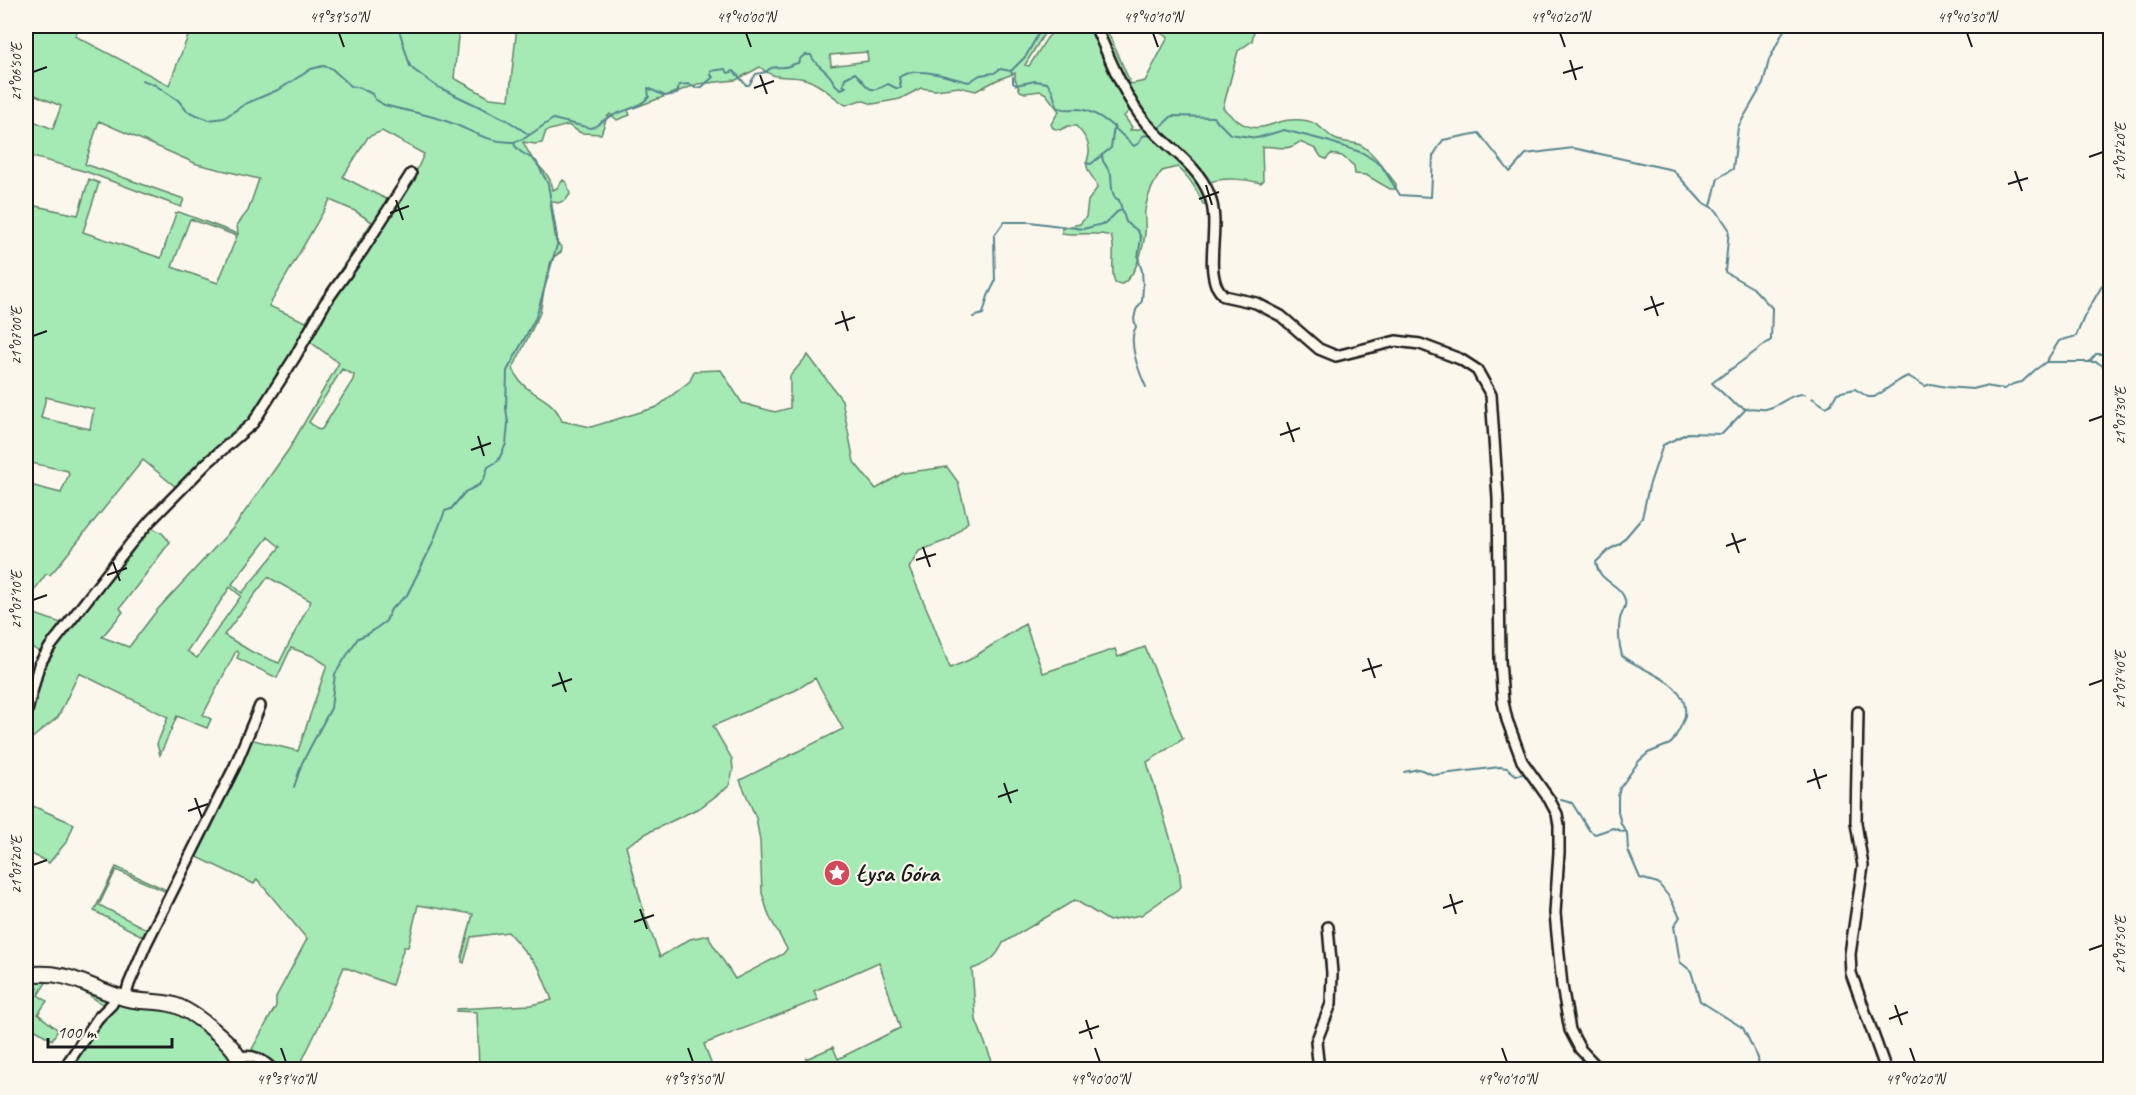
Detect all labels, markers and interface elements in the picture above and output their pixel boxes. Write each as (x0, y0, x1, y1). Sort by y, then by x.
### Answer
text: 49°39'50"N (309, 8, 372, 27)
text: 49°40'00"N (716, 8, 779, 27)
text: 49°40'10"N (1123, 8, 1186, 27)
text: 49°40'20"N (1530, 8, 1593, 27)
text: 49°40'30"N (1937, 8, 2000, 27)
text: 21°06'50"E (7, 41, 26, 101)
text: 21°07'20"E (2111, 121, 2130, 181)
text: 21°07'00"E (7, 305, 26, 365)
text: 21°07'30"E (2111, 385, 2130, 445)
text: 21°07'10"E (7, 569, 26, 629)
text: 21°07'40"E (2111, 649, 2130, 709)
text: 21°07'20"E (7, 834, 26, 894)
place icon: Łysa Góra (822, 858, 852, 888)
place label: Łysa Góra (856, 858, 941, 888)
text: 21°07'50"E (2111, 914, 2130, 974)
scale bar (48, 1011, 172, 1049)
text: 100 m (57, 1021, 98, 1043)
text: 49°39'40"N (256, 1070, 319, 1089)
text: 49°39'50"N (663, 1070, 726, 1089)
text: 49°40'00"N (1070, 1070, 1133, 1089)
text: 49°40'10"N (1477, 1070, 1540, 1089)
text: 49°40'20"N (1885, 1070, 1948, 1089)

